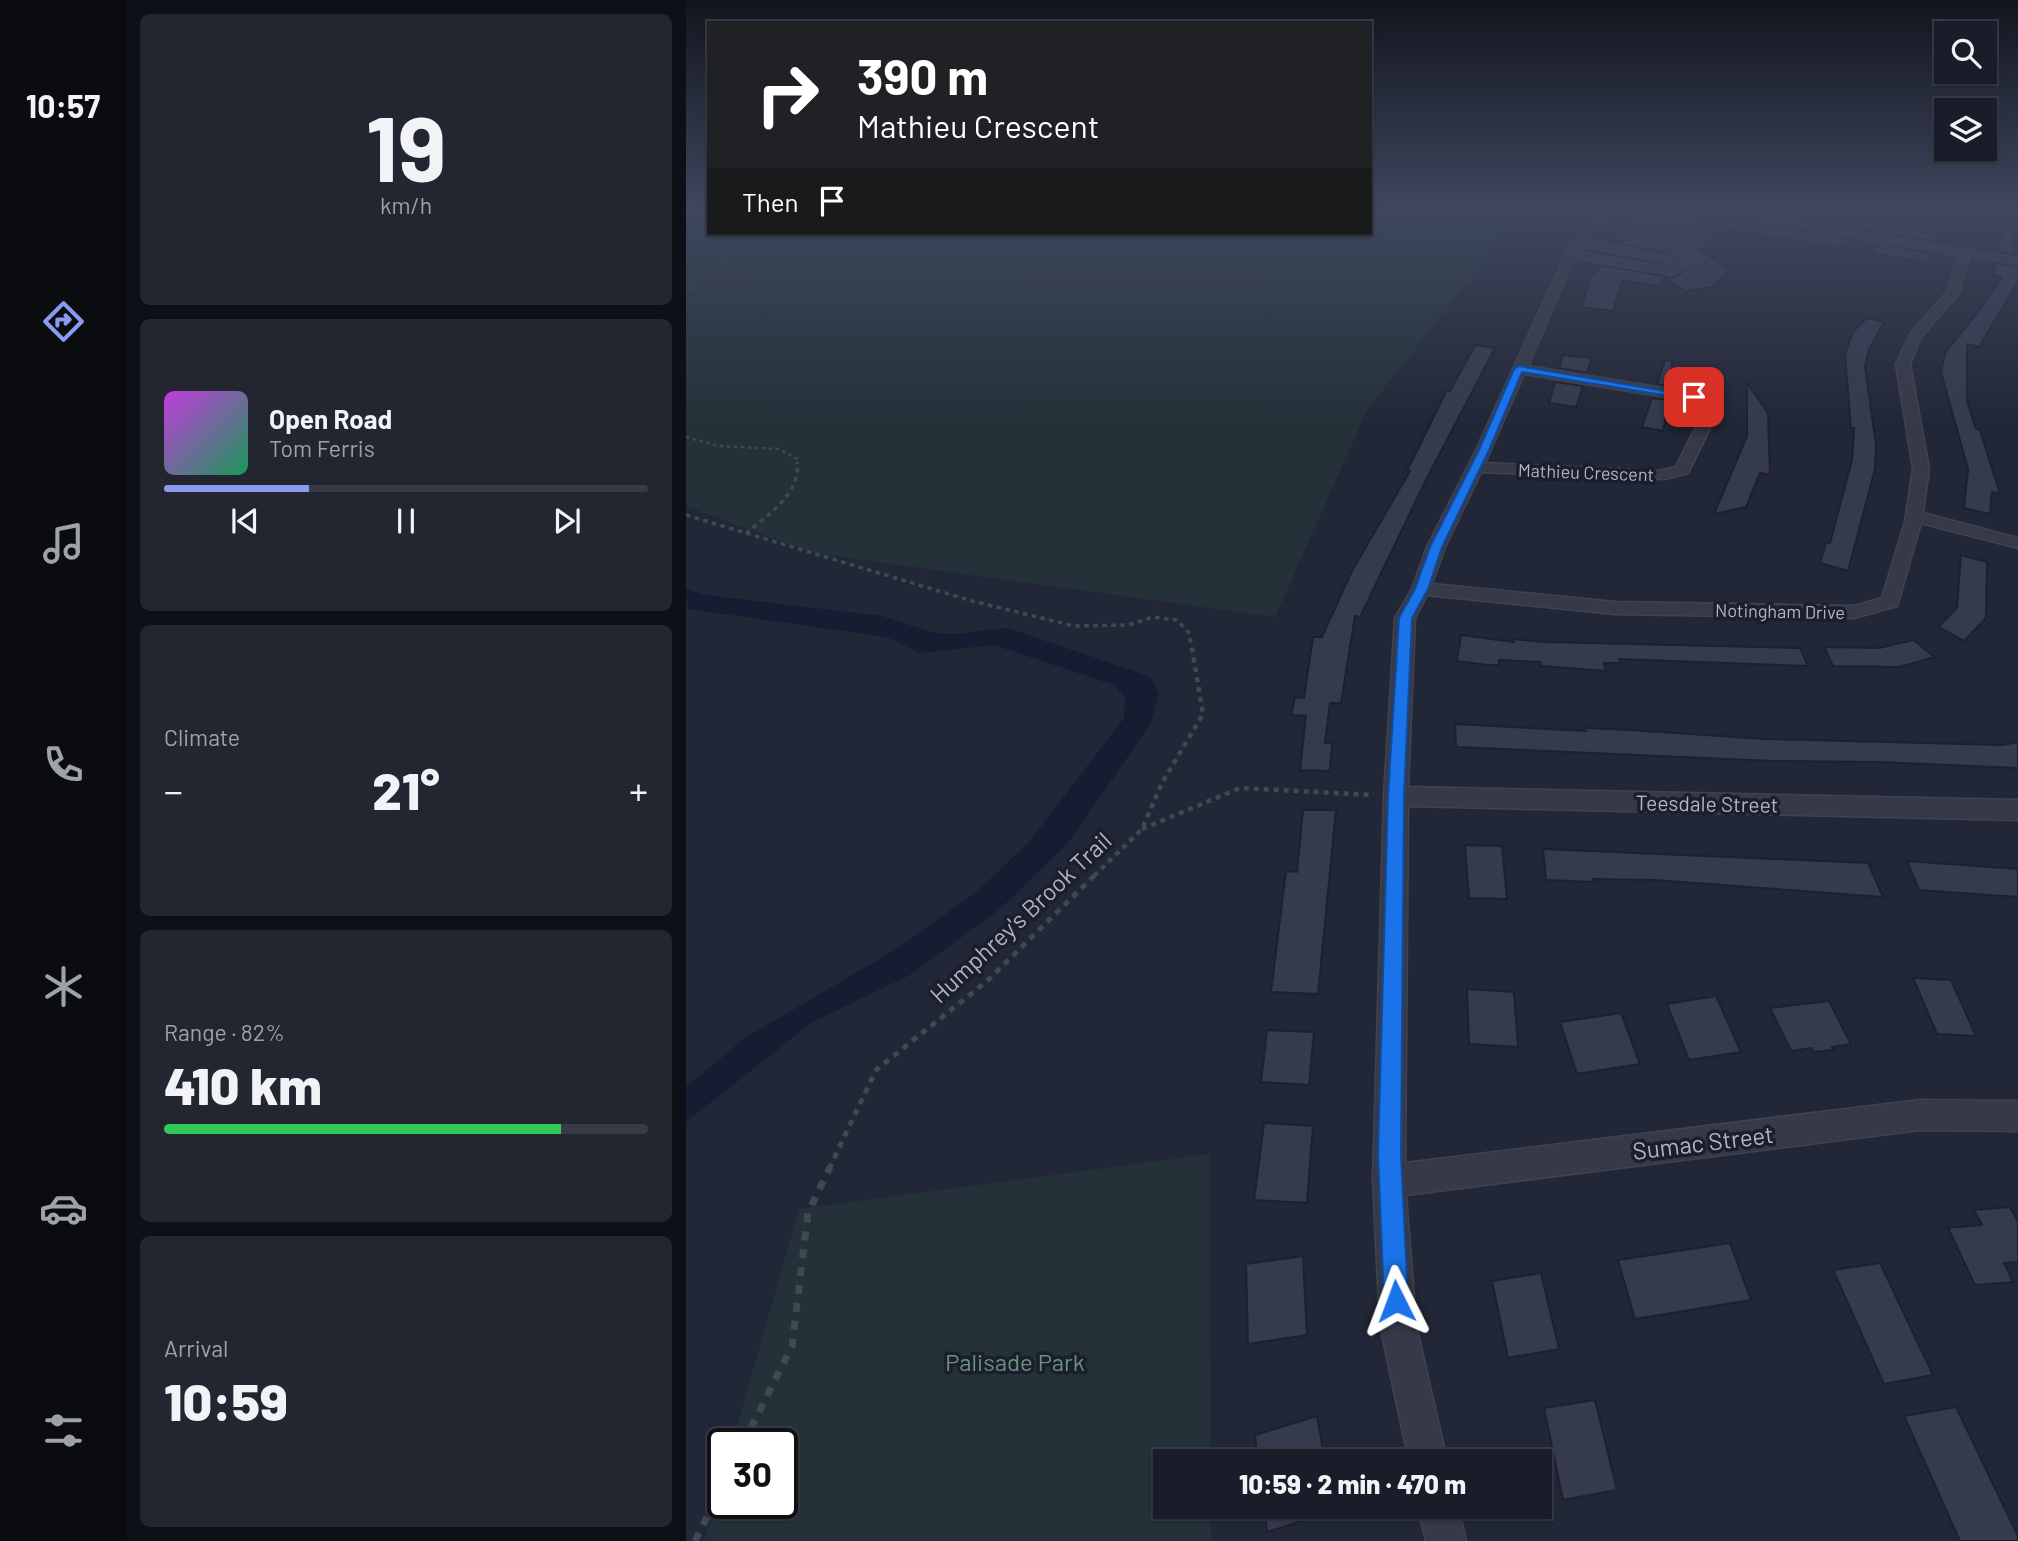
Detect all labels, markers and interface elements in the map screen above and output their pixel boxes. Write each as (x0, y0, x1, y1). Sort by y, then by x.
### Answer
map controls (1934, 21, 1997, 161)
button: search (1934, 21, 1997, 84)
text: 390 m (857, 46, 988, 105)
icon: right (742, 49, 833, 140)
text: 10:57 (26, 86, 100, 124)
text: 19 (366, 91, 446, 200)
button: layers (1934, 98, 1997, 161)
text: Mathieu Crescent (857, 106, 1099, 144)
icon: arrive (813, 182, 851, 220)
text: Then (742, 186, 799, 217)
text: km/h (380, 191, 432, 219)
icon: directions (39, 297, 88, 346)
pin (1664, 367, 1724, 427)
icon: arrive (1675, 378, 1713, 416)
text: Open Road (269, 403, 392, 434)
text: Tom Ferris (269, 434, 375, 462)
street label: Mathieu Crescent (1517, 459, 1655, 485)
icon: previous (226, 502, 264, 540)
icon: pause (387, 502, 425, 540)
icon: next (548, 502, 586, 540)
icon: music (39, 519, 88, 568)
street label: Notingham Drive (1715, 599, 1845, 623)
text: Climate (164, 723, 240, 751)
icon: phone (39, 740, 88, 789)
text: 21° (372, 758, 440, 820)
text: − (164, 767, 183, 813)
text: + (629, 767, 648, 813)
street label: Teesdale Street (1636, 789, 1778, 817)
street label: Humphrey's Brook Trail (923, 826, 1117, 1008)
icon: climate (39, 962, 88, 1011)
text: Range · 82% (164, 1018, 285, 1046)
text: 410 km (164, 1053, 322, 1115)
street label: Sumac Street (1631, 1119, 1775, 1165)
icon: car (39, 1184, 88, 1233)
position arrow (1359, 1264, 1433, 1338)
text: Arrival (164, 1334, 228, 1362)
park label: Palisade Park (945, 1347, 1085, 1376)
text: 10:59 (164, 1369, 288, 1431)
icon: filters (39, 1406, 88, 1455)
speed limit sign: 30 (707, 1428, 798, 1519)
text: 10:59 · 2 min · 470 m (1239, 1468, 1466, 1499)

